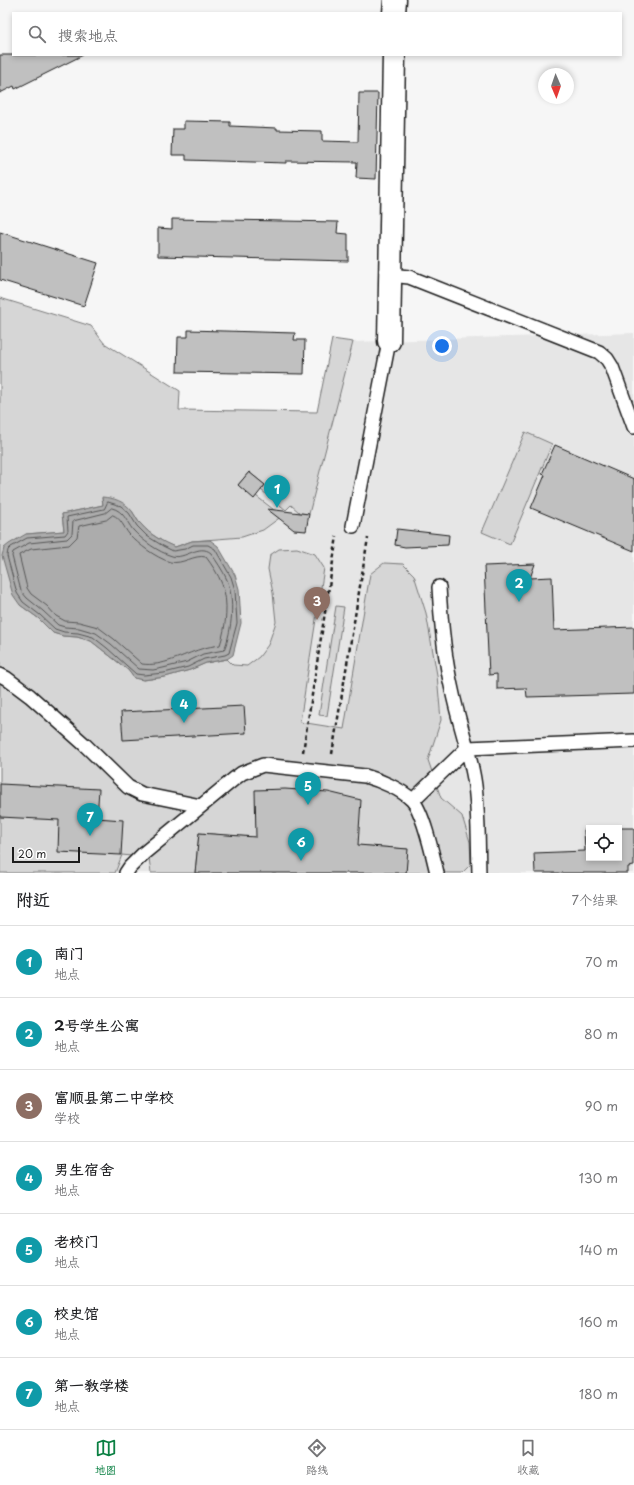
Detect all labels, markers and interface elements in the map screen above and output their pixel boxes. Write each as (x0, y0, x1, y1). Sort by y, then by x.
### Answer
search box (12, 12, 622, 56)
icon: search (26, 23, 48, 45)
text: 搜索地点 (58, 23, 118, 46)
north arrow (538, 68, 574, 104)
your location (432, 336, 452, 356)
pin: 1 (264, 475, 290, 508)
pin: 2 (506, 569, 532, 602)
pin: 3 (304, 587, 330, 620)
pin: 4 (171, 690, 197, 723)
pin: 5 (295, 772, 321, 805)
pin: 7 (77, 803, 103, 836)
map controls (586, 825, 622, 861)
button: locate (586, 825, 622, 861)
pin: 6 (288, 828, 314, 861)
scale bar (12, 845, 80, 864)
text: 20 m (18, 845, 46, 862)
text: 附近 (16, 886, 50, 912)
text: 7个结果 (572, 890, 618, 909)
text: 南门 (54, 941, 84, 964)
text: 1 (26, 952, 32, 971)
text: 70 m (585, 952, 618, 971)
text: 地点 (54, 964, 80, 983)
text: 2号学生公寓 (54, 1013, 140, 1036)
text: 2 (24, 1024, 34, 1043)
text: 80 m (584, 1024, 618, 1043)
text: 地点 (54, 1036, 80, 1055)
text: 富顺县第二中学校 (54, 1085, 174, 1108)
text: 3 (25, 1096, 33, 1115)
text: 90 m (585, 1096, 618, 1115)
text: 学校 (54, 1108, 80, 1127)
text: 男生宿舍 (54, 1157, 114, 1180)
text: 4 (25, 1168, 33, 1187)
text: 130 m (579, 1168, 618, 1187)
text: 地点 (54, 1180, 80, 1199)
text: 老校门 (54, 1229, 99, 1252)
text: 5 (25, 1240, 33, 1259)
text: 140 m (579, 1240, 618, 1259)
text: 地点 (54, 1252, 80, 1271)
text: 校史馆 (54, 1301, 99, 1324)
text: 6 (24, 1312, 34, 1331)
text: 160 m (579, 1312, 618, 1331)
text: 地点 (54, 1324, 80, 1343)
text: 第一教学楼 (54, 1373, 129, 1396)
text: 7 (25, 1384, 33, 1403)
text: 180 m (579, 1384, 618, 1403)
text: 地点 (54, 1396, 80, 1415)
tab: 地图 (95, 1437, 117, 1478)
tab: 路线 (306, 1437, 328, 1478)
tab: 收藏 (517, 1437, 539, 1478)

